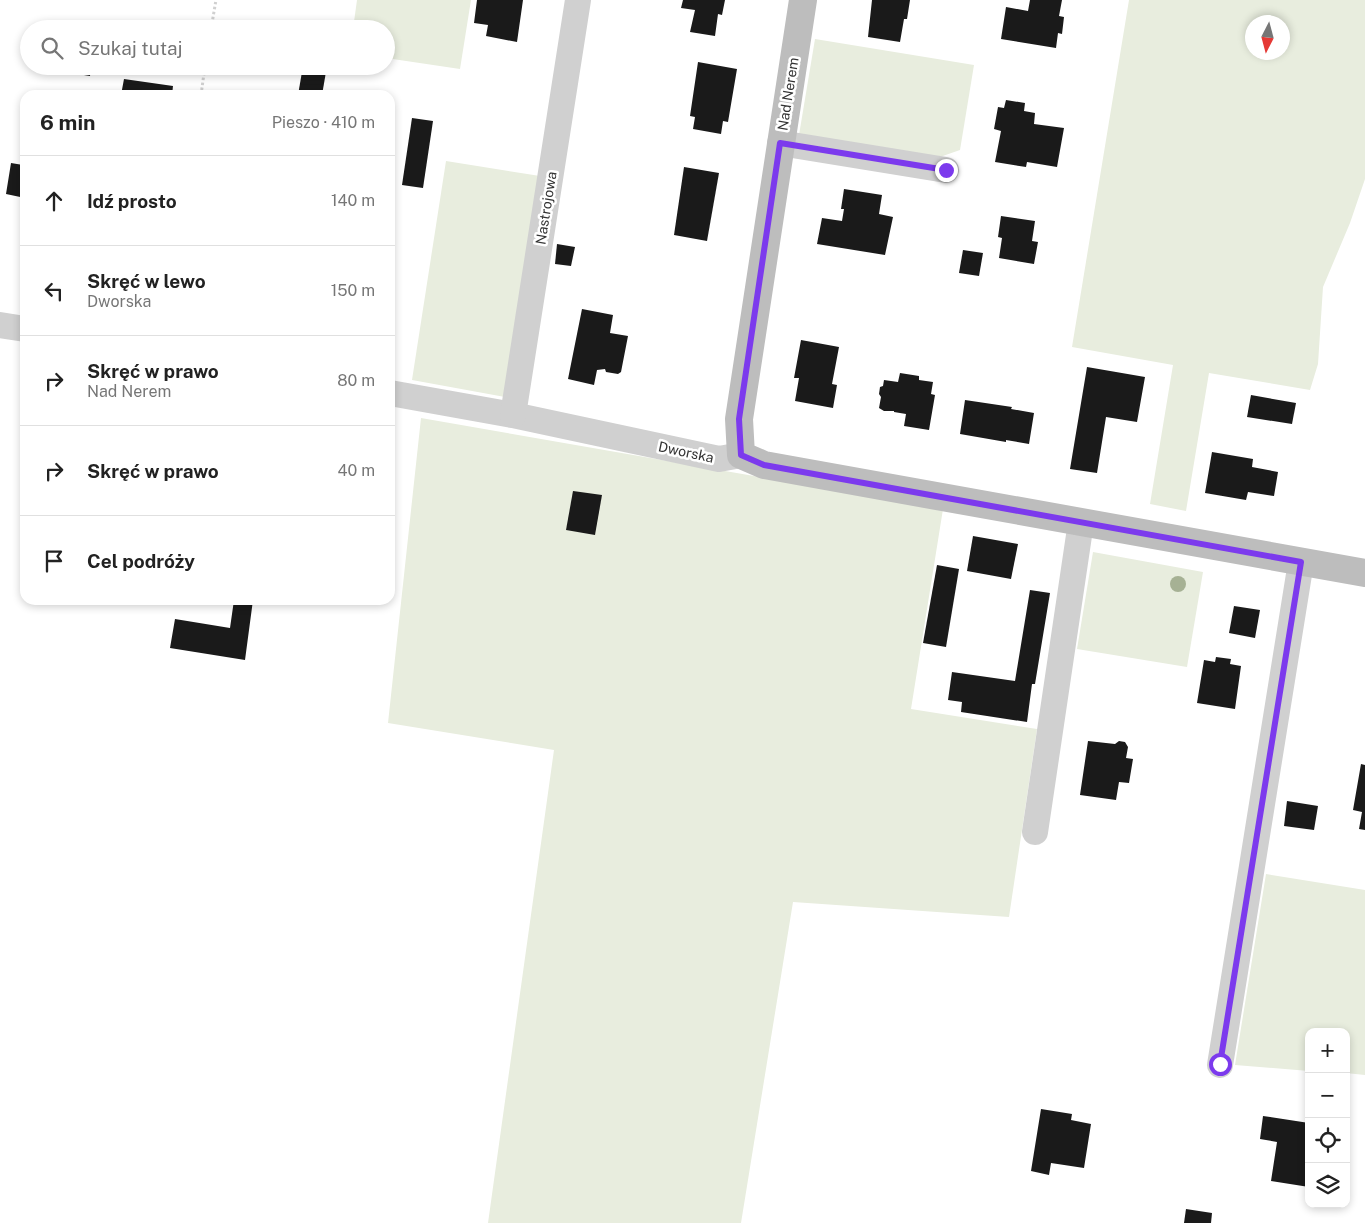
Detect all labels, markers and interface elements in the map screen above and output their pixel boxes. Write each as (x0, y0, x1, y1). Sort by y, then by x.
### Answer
north arrow (1245, 15, 1290, 60)
search box (20, 20, 395, 75)
icon: search (38, 34, 66, 62)
text: Szukaj tutaj (78, 37, 183, 59)
street label: Nad Nerem (774, 56, 802, 132)
text: 6 min (40, 110, 96, 135)
text: Pieszo · 410 m (272, 113, 375, 132)
route end (935, 159, 958, 182)
street label: Nastrojowa (532, 170, 560, 246)
icon: ahead (40, 187, 68, 215)
text: Idź prosto (87, 190, 177, 212)
text: 140 m (331, 191, 375, 210)
text: Skręć w lewo (87, 270, 206, 292)
icon: left (40, 277, 68, 305)
text: 150 m (331, 281, 375, 300)
text: Dworska (87, 292, 151, 311)
text: Skręć w prawo (87, 360, 219, 382)
icon: right (40, 367, 68, 395)
text: 80 m (337, 371, 375, 390)
text: Nad Nerem (87, 382, 171, 401)
street label: Dworska (657, 438, 715, 466)
icon: right (40, 457, 68, 485)
text: Skręć w prawo (87, 460, 219, 482)
text: 40 m (337, 461, 375, 480)
icon: arrive (40, 547, 68, 575)
text: Cel podróży (87, 550, 195, 572)
map controls (1305, 1028, 1350, 1208)
button: + (1305, 1028, 1350, 1073)
route start (1209, 1053, 1232, 1076)
button: − (1305, 1073, 1350, 1118)
button: locate (1305, 1118, 1350, 1163)
button: layers (1305, 1163, 1350, 1208)

